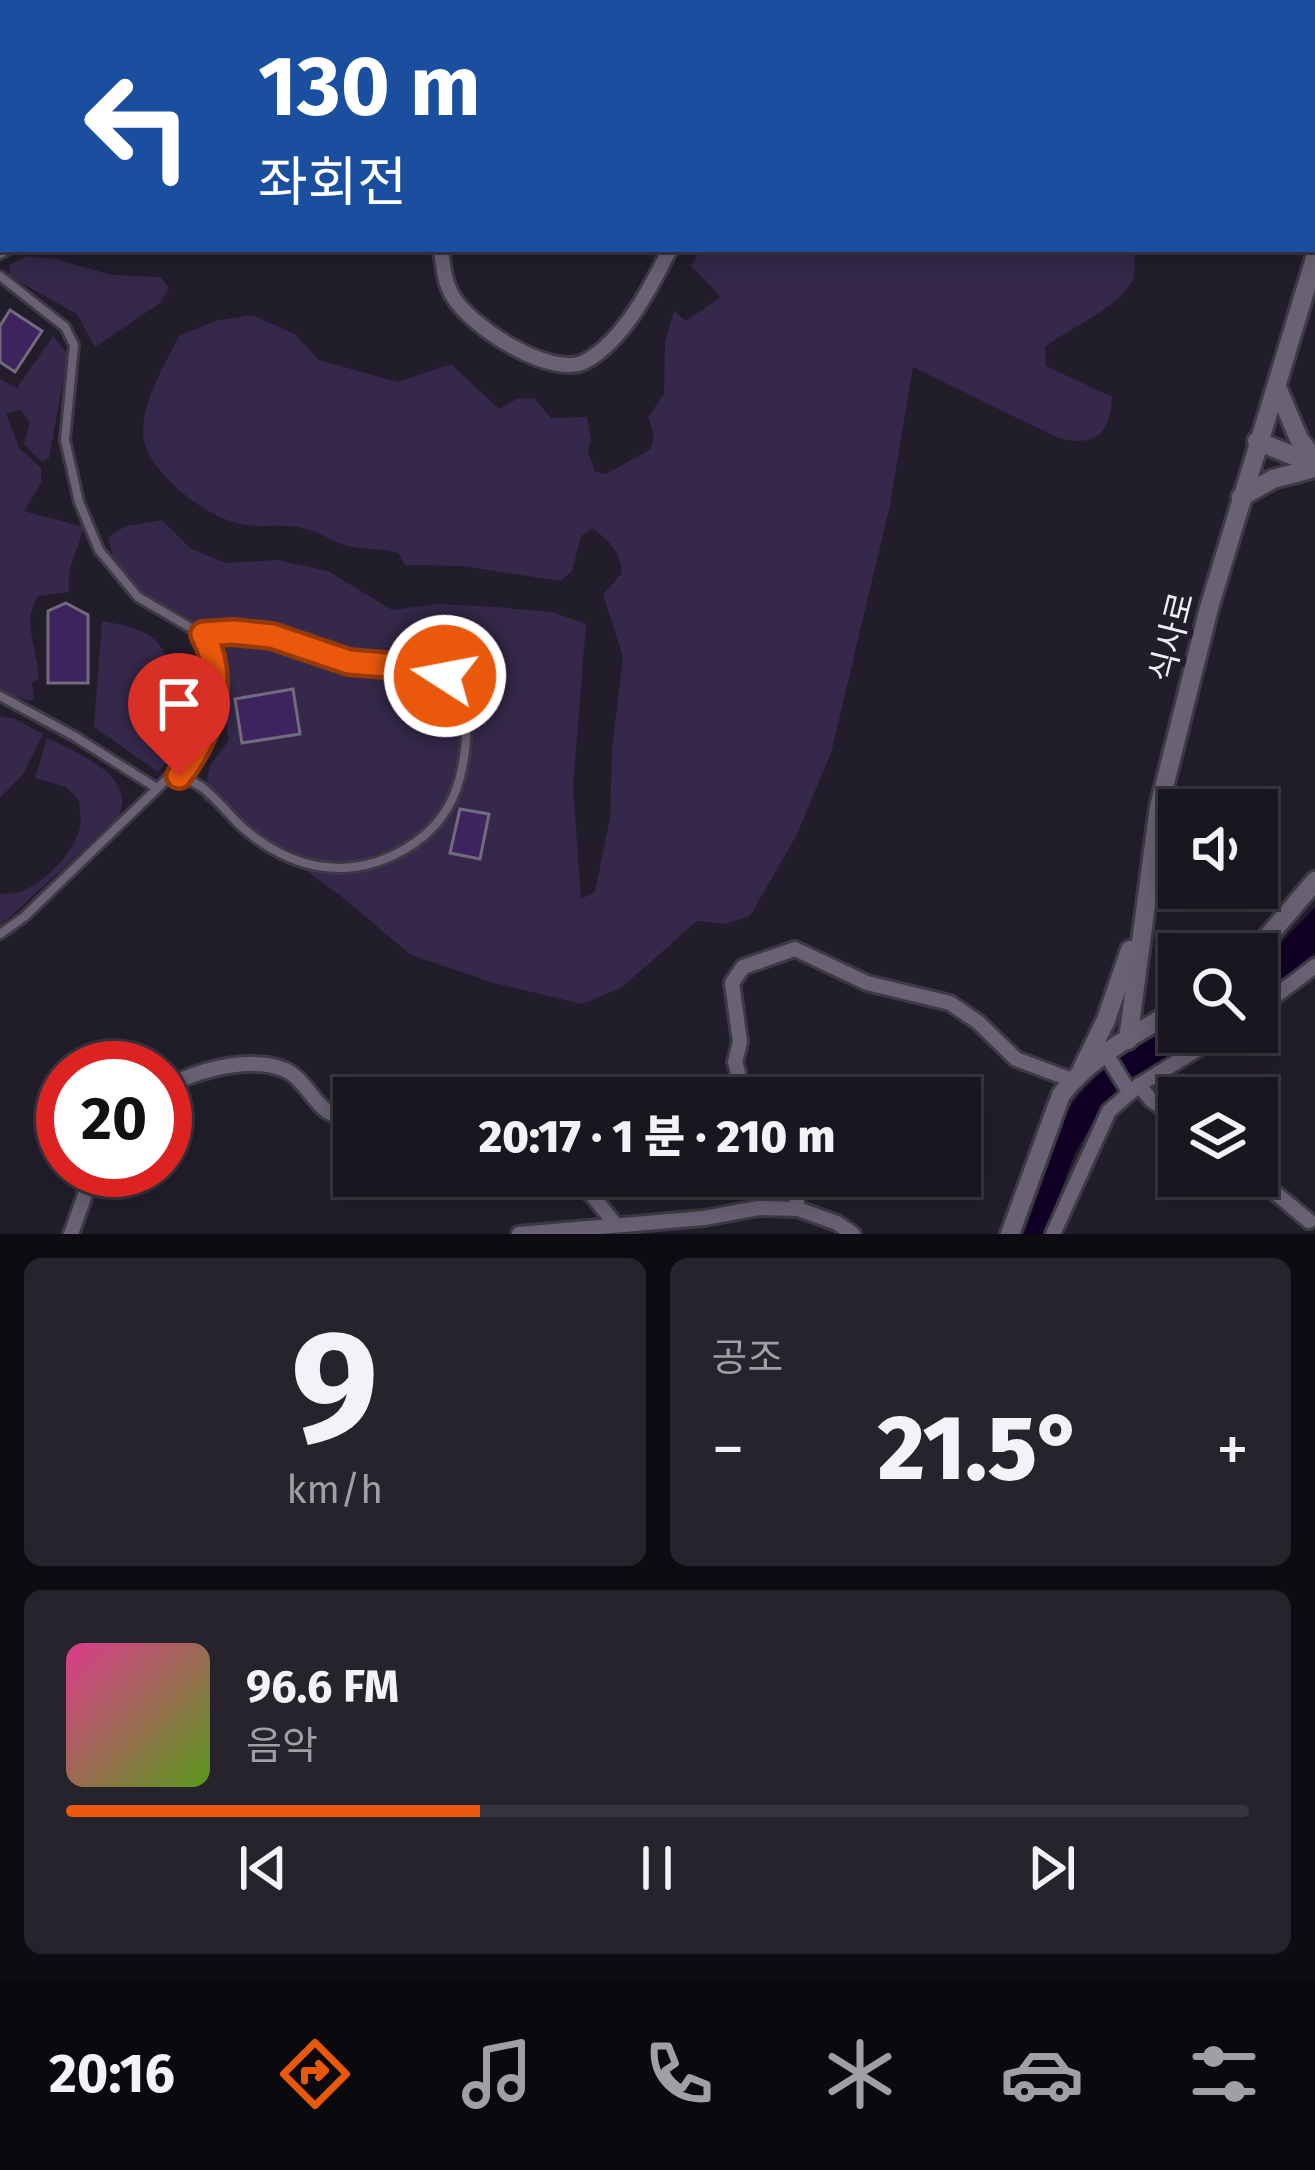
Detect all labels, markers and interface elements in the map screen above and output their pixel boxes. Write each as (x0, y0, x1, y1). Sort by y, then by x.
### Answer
text: 130 m (258, 36, 481, 137)
icon: left (60, 48, 216, 204)
text: 좌회전 (258, 151, 407, 215)
street label: 식사로 (1142, 588, 1202, 686)
position arrow (382, 613, 508, 739)
pin (128, 653, 230, 776)
icon: arrive (146, 671, 212, 737)
map controls (1158, 789, 1278, 1197)
button: sound (1158, 789, 1278, 909)
button: search (1158, 933, 1278, 1053)
speed limit sign: 20 (36, 1041, 192, 1197)
button: layers (1158, 1077, 1278, 1197)
text: 20:17 · 1 분 · 210 m (479, 1110, 835, 1164)
text: 9 (291, 1295, 378, 1482)
text: 공조 (712, 1335, 783, 1381)
text: 21.5° (878, 1395, 1083, 1503)
text: − (712, 1410, 745, 1489)
text: + (1216, 1410, 1249, 1489)
text: km/h (286, 1467, 383, 1513)
text: 96.6 FM (246, 1660, 399, 1714)
text: 음악 (246, 1723, 318, 1769)
icon: previous (230, 1835, 296, 1901)
icon: pause (624, 1835, 690, 1901)
icon: next (1019, 1835, 1085, 1901)
icon: directions (273, 2032, 357, 2116)
icon: music (455, 2032, 539, 2116)
icon: phone (637, 2032, 721, 2116)
icon: climate (818, 2032, 902, 2116)
icon: car (1000, 2032, 1084, 2116)
icon: filters (1182, 2032, 1266, 2116)
text: 20:16 (49, 2042, 175, 2106)

